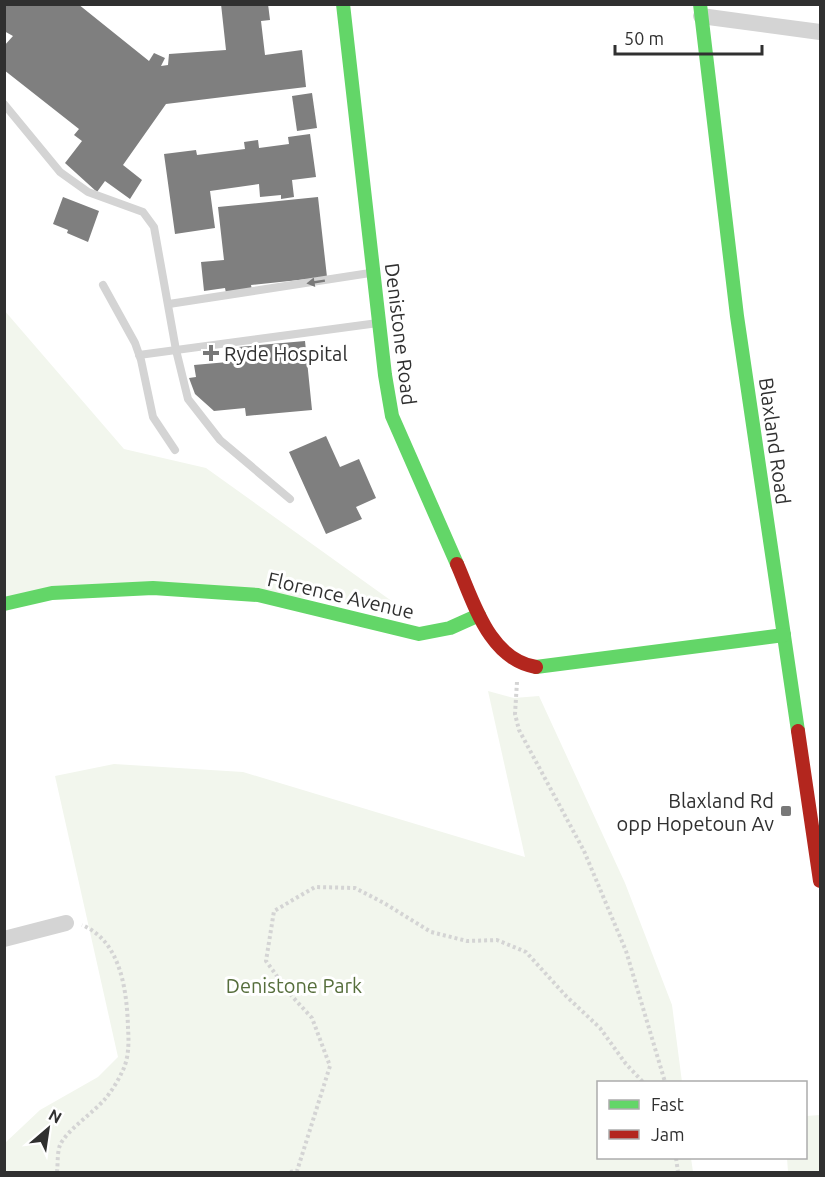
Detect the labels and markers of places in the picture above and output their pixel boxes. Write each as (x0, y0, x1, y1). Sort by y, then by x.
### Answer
place label: Ryde Hospital (224, 342, 348, 365)
marker: Ryde Hospital (202, 344, 220, 362)
place label: Blaxland Rd opp Hopetoun Av (617, 789, 774, 835)
marker: Blaxland Rd opp Hopetoun Av (779, 804, 793, 818)

